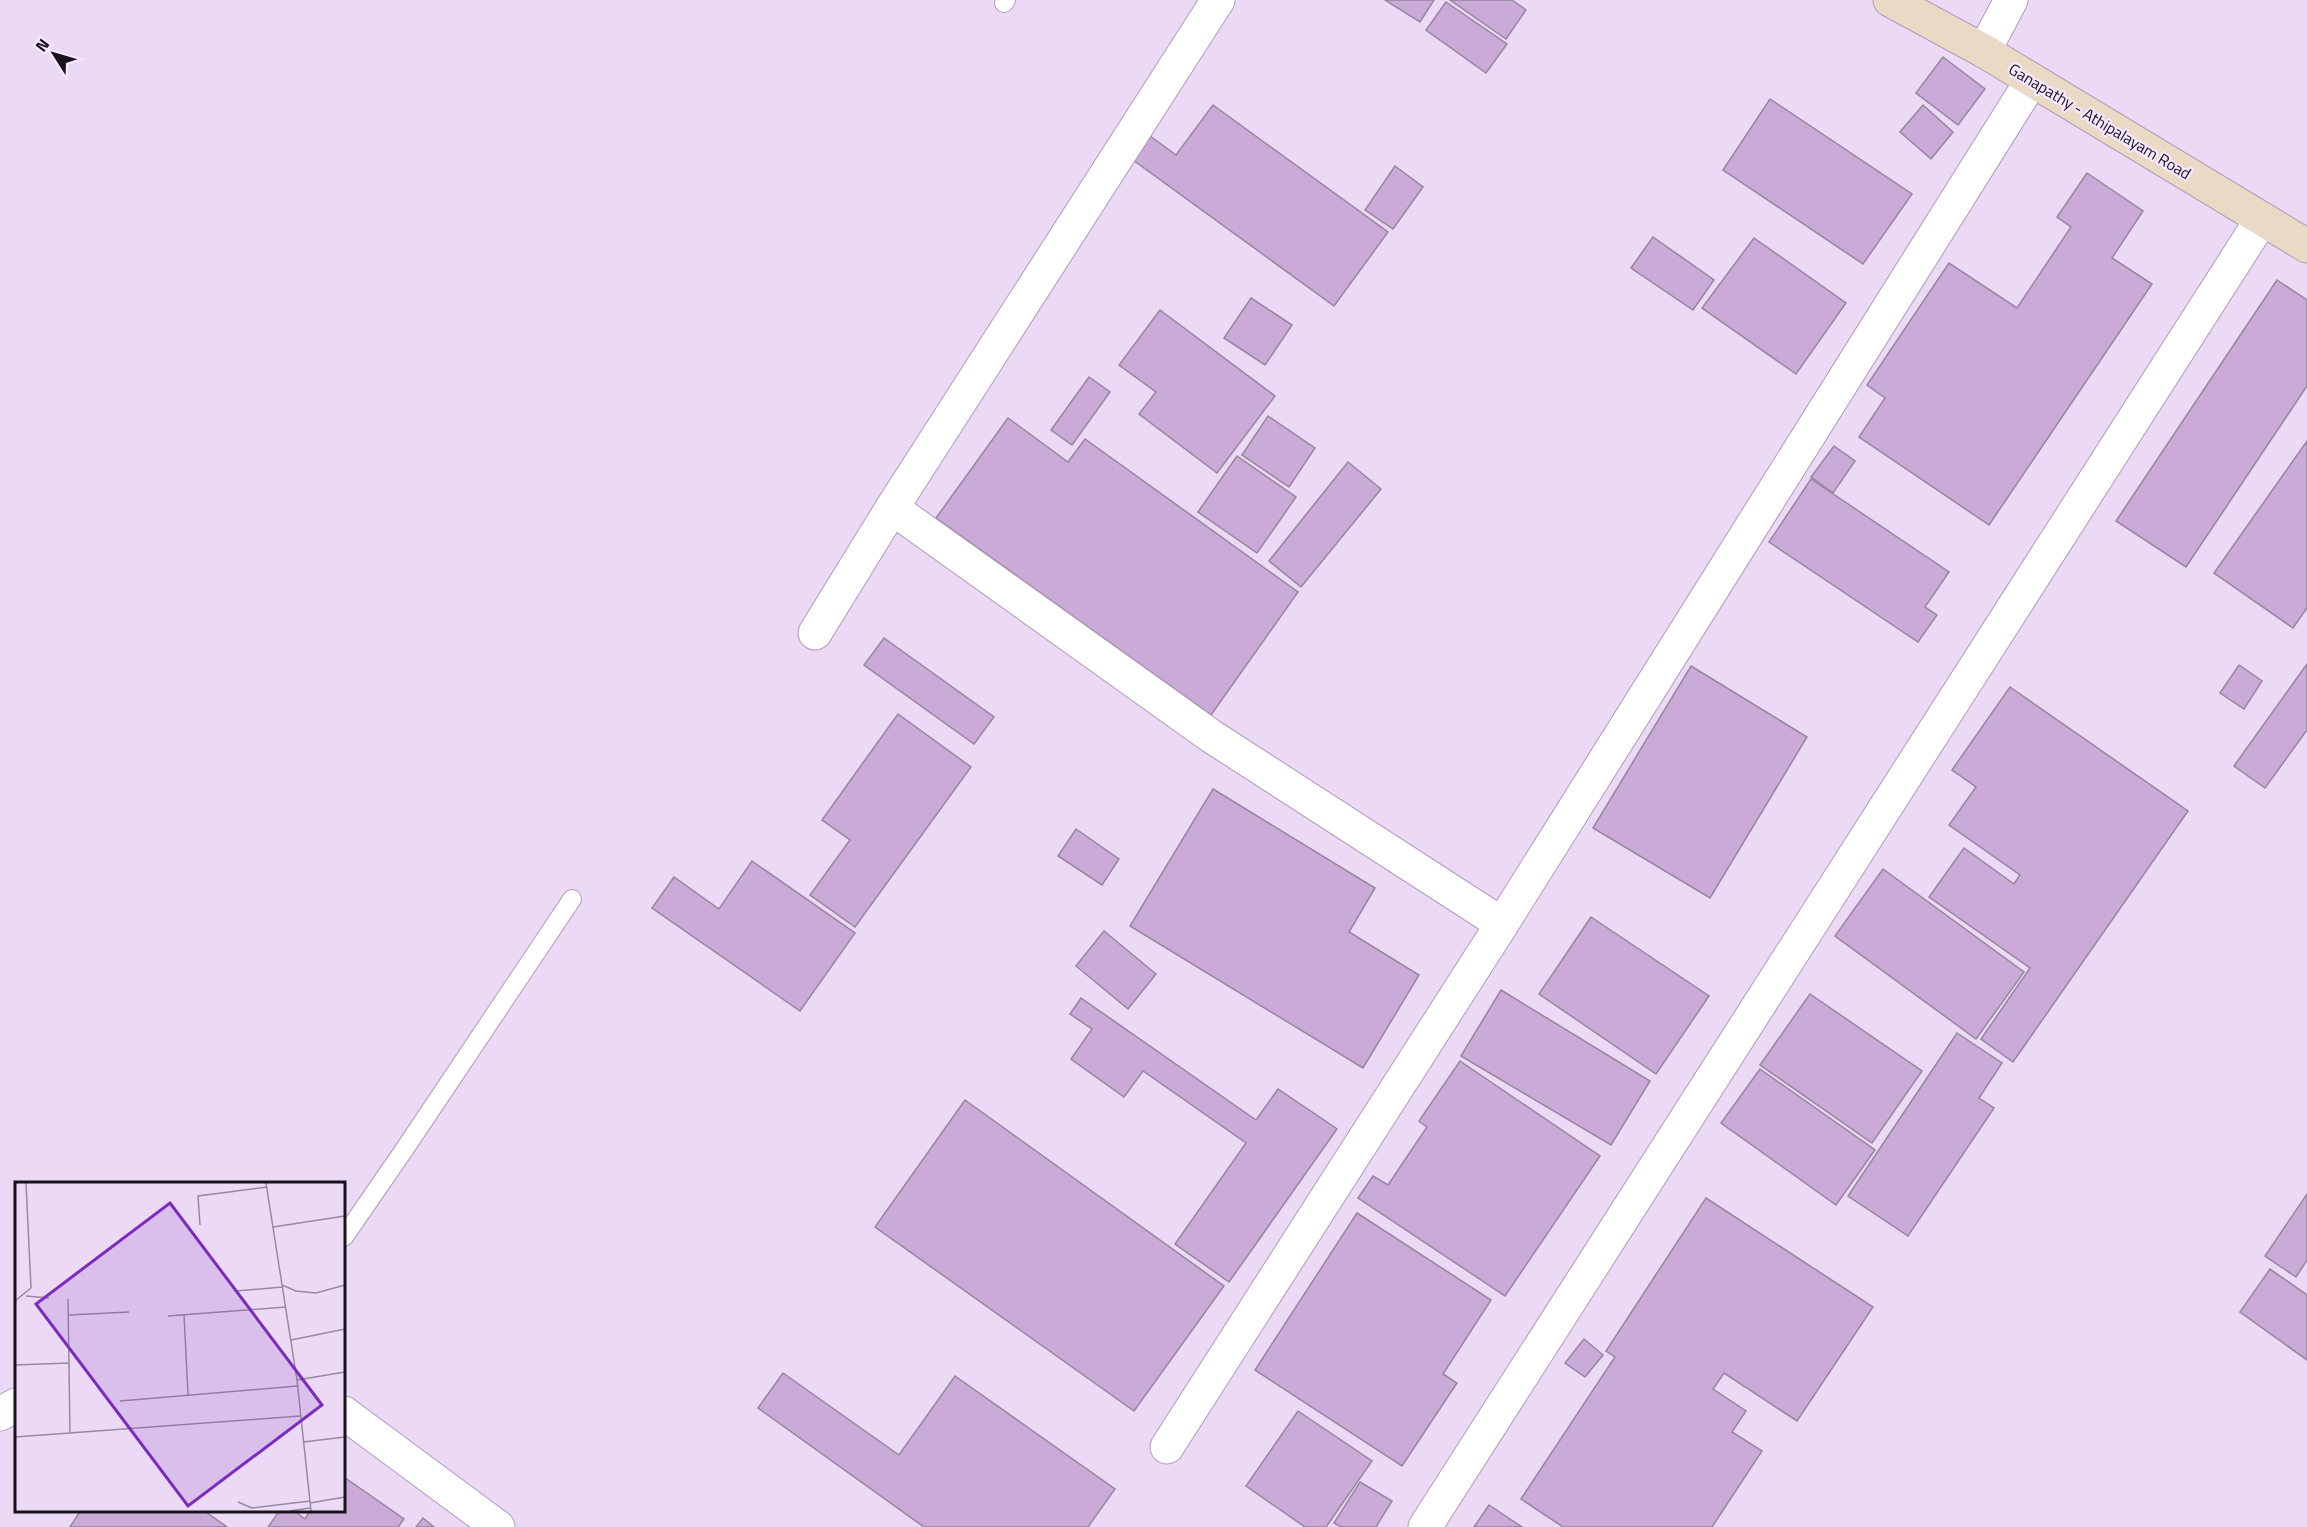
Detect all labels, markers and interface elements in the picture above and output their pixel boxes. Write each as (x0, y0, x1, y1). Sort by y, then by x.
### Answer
north arrow (24, 24, 84, 84)
text: N (29, 33, 55, 57)
street label: Ganapathy - Athipalayam Road (2004, 57, 2196, 185)
inset map (15, 1182, 345, 1512)

